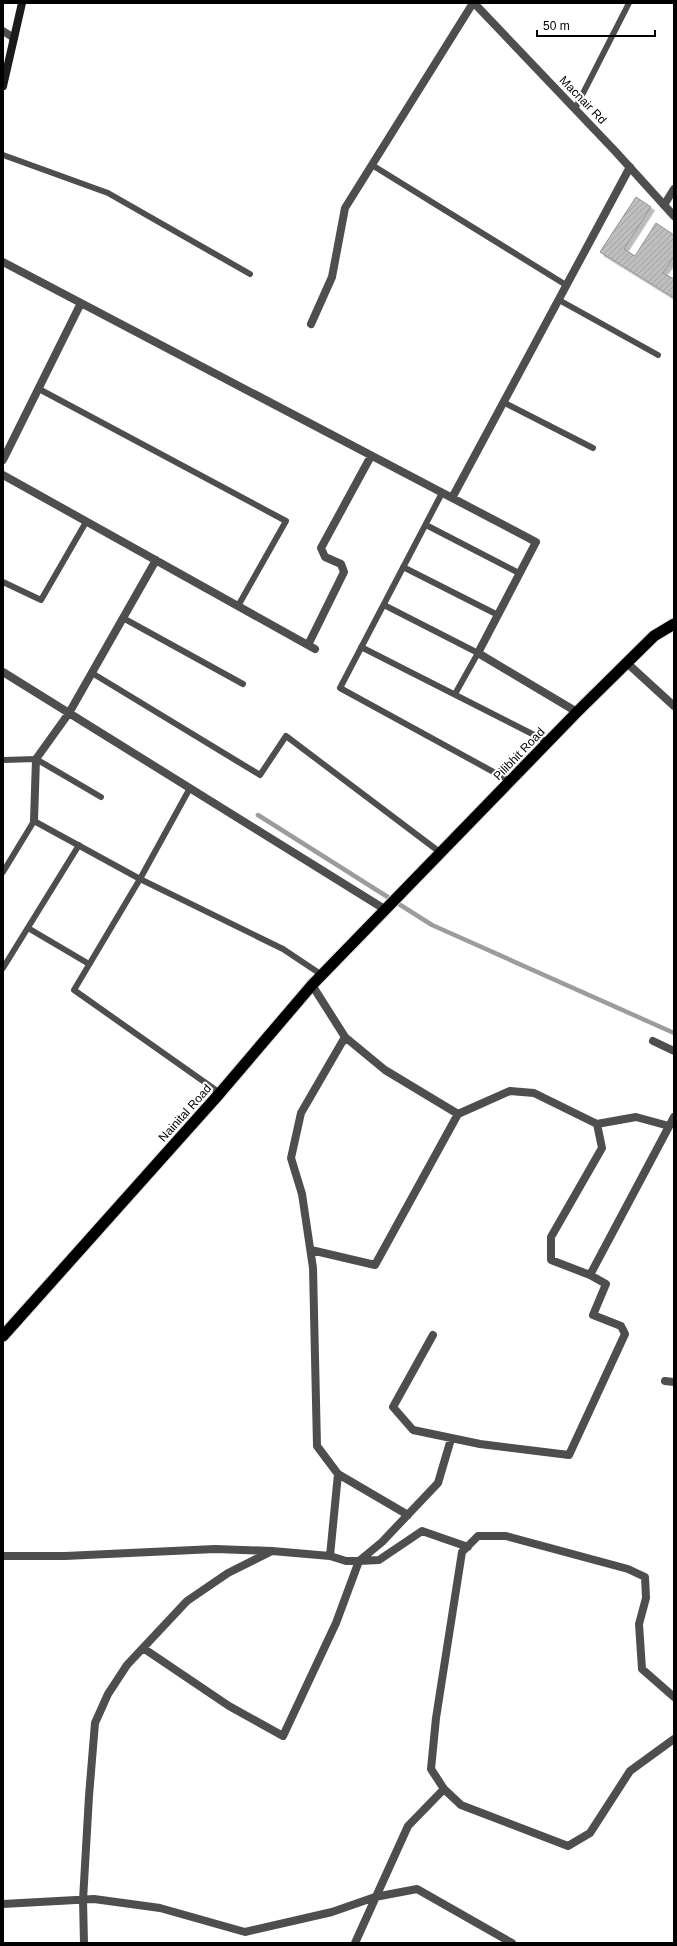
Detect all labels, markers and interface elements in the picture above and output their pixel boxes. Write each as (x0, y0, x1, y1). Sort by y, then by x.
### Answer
scale bar (537, 12, 655, 38)
text: 50 m (543, 19, 570, 33)
street label: Macnair Rd (557, 73, 609, 127)
street label: Pilibhit Road (491, 725, 547, 783)
street label: Nainital Road (156, 1082, 214, 1144)

